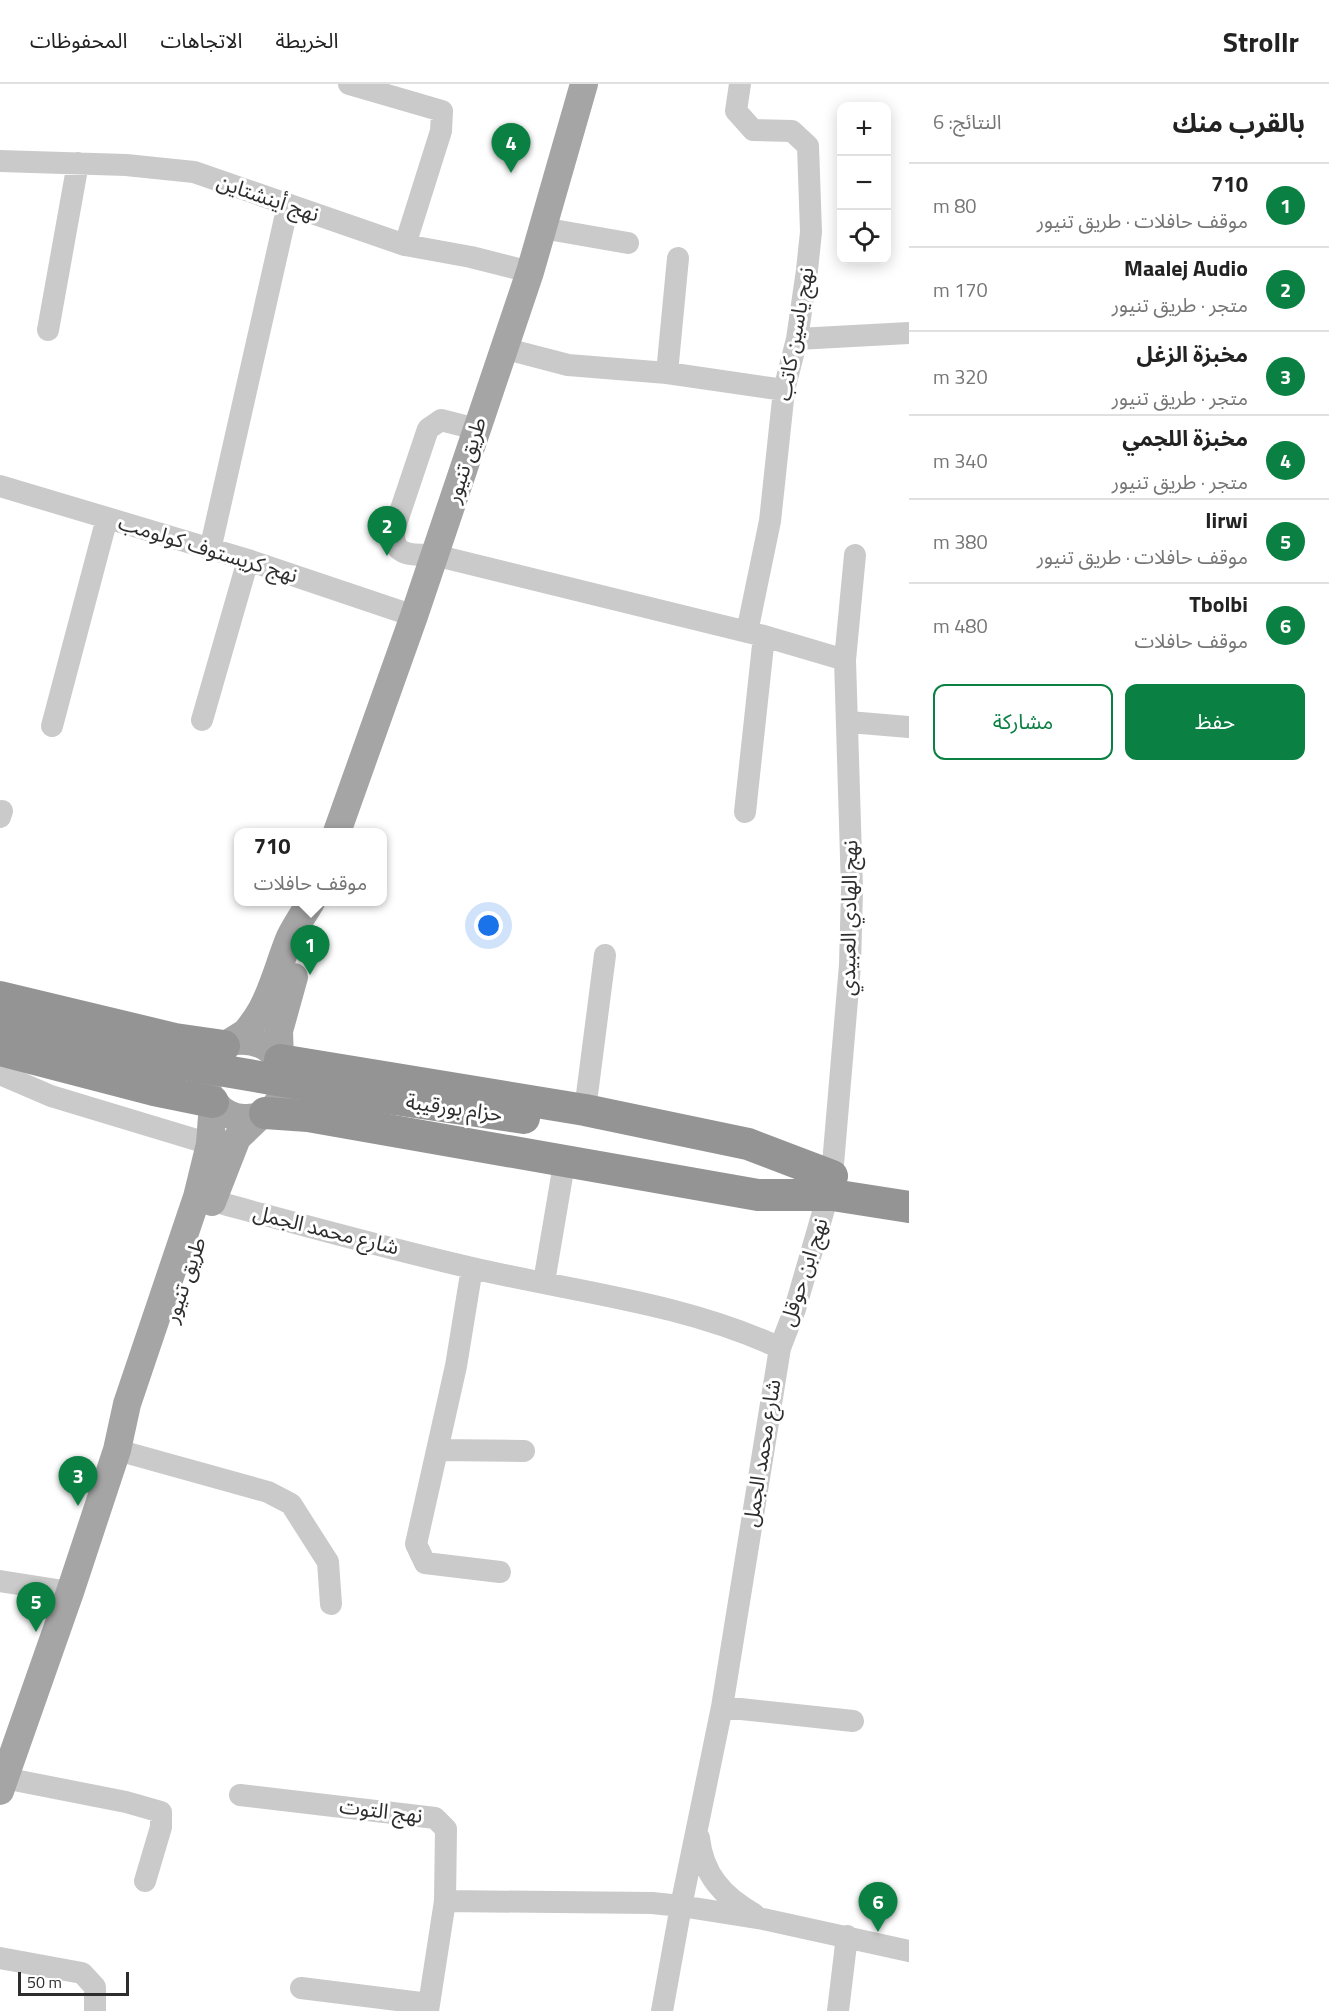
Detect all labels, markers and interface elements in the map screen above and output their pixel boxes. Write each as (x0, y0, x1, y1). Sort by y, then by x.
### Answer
text: Strollr (1223, 20, 1299, 63)
text: المحفوظات (30, 24, 127, 56)
text: الاتجاهات (160, 24, 242, 56)
text: الخريطة (275, 24, 338, 56)
map controls (837, 102, 891, 264)
button: + (837, 102, 891, 156)
text: بالقرب منك (1173, 103, 1305, 142)
text: النتائج: 6 (933, 106, 1001, 137)
pin: 4 (492, 124, 530, 173)
button: − (837, 156, 891, 210)
street label: نهج أينشتاين (213, 165, 324, 229)
text: 710 (1211, 167, 1248, 201)
text: 80 m (933, 190, 977, 221)
text: 1 (1280, 190, 1291, 221)
text: موقف حافلات · طريق تنيور (1037, 205, 1248, 236)
button: locate (837, 210, 891, 264)
text: Maalej Audio (1124, 251, 1248, 285)
street label: نهج ياسين كاتب (767, 264, 822, 403)
text: 170 m (933, 274, 988, 305)
text: 2 (1280, 274, 1291, 305)
text: متجر · طريق تنيور (1112, 289, 1248, 320)
text: مخبزة الزغل (1137, 337, 1248, 371)
text: 320 m (933, 361, 988, 392)
text: 3 (1280, 361, 1291, 392)
text: متجر · طريق تنيور (1112, 382, 1248, 413)
street label: طريق تنيور (436, 413, 494, 508)
text: مخبزة اللجمي (1122, 421, 1248, 455)
text: 340 m (933, 445, 988, 476)
text: 4 (1280, 445, 1291, 476)
text: متجر · طريق تنيور (1112, 466, 1248, 497)
text: Iirwi (1205, 503, 1248, 537)
street label: نهج كريستوف كولومب (115, 506, 302, 591)
pin: 2 (368, 506, 406, 556)
text: 380 m (933, 526, 988, 557)
text: 5 (1280, 526, 1291, 557)
text: موقف حافلات · طريق تنيور (1037, 541, 1248, 572)
text: Tbolbi (1189, 587, 1248, 621)
text: 480 m (933, 610, 988, 641)
text: 6 (1280, 610, 1291, 641)
text: موقف حافلات (1134, 625, 1248, 656)
button: مشاركة (933, 684, 1113, 760)
button: حفظ (1125, 684, 1305, 760)
popup (234, 828, 387, 906)
text: 710 (254, 829, 291, 863)
street label: نهج الهادي العبيدي (831, 840, 866, 996)
text: موقف حافلات (254, 867, 367, 898)
your location (474, 911, 503, 940)
pin: 1 (290, 926, 330, 975)
street label: حزام بورقيبة (404, 1084, 505, 1131)
street label: شارع محمد الجمل (250, 1195, 402, 1263)
street label: نهج ابن حوقل (771, 1213, 836, 1330)
street label: طريق تنيور (154, 1233, 214, 1328)
street label: شارع محمد الجمل (734, 1377, 788, 1529)
pin: 3 (58, 1456, 98, 1506)
pin: 5 (16, 1582, 56, 1632)
street label: نهج التوت (338, 1789, 425, 1831)
pin: 6 (858, 1882, 898, 1932)
scale bar (18, 1969, 129, 1996)
text: 50 m (27, 1970, 62, 1994)

